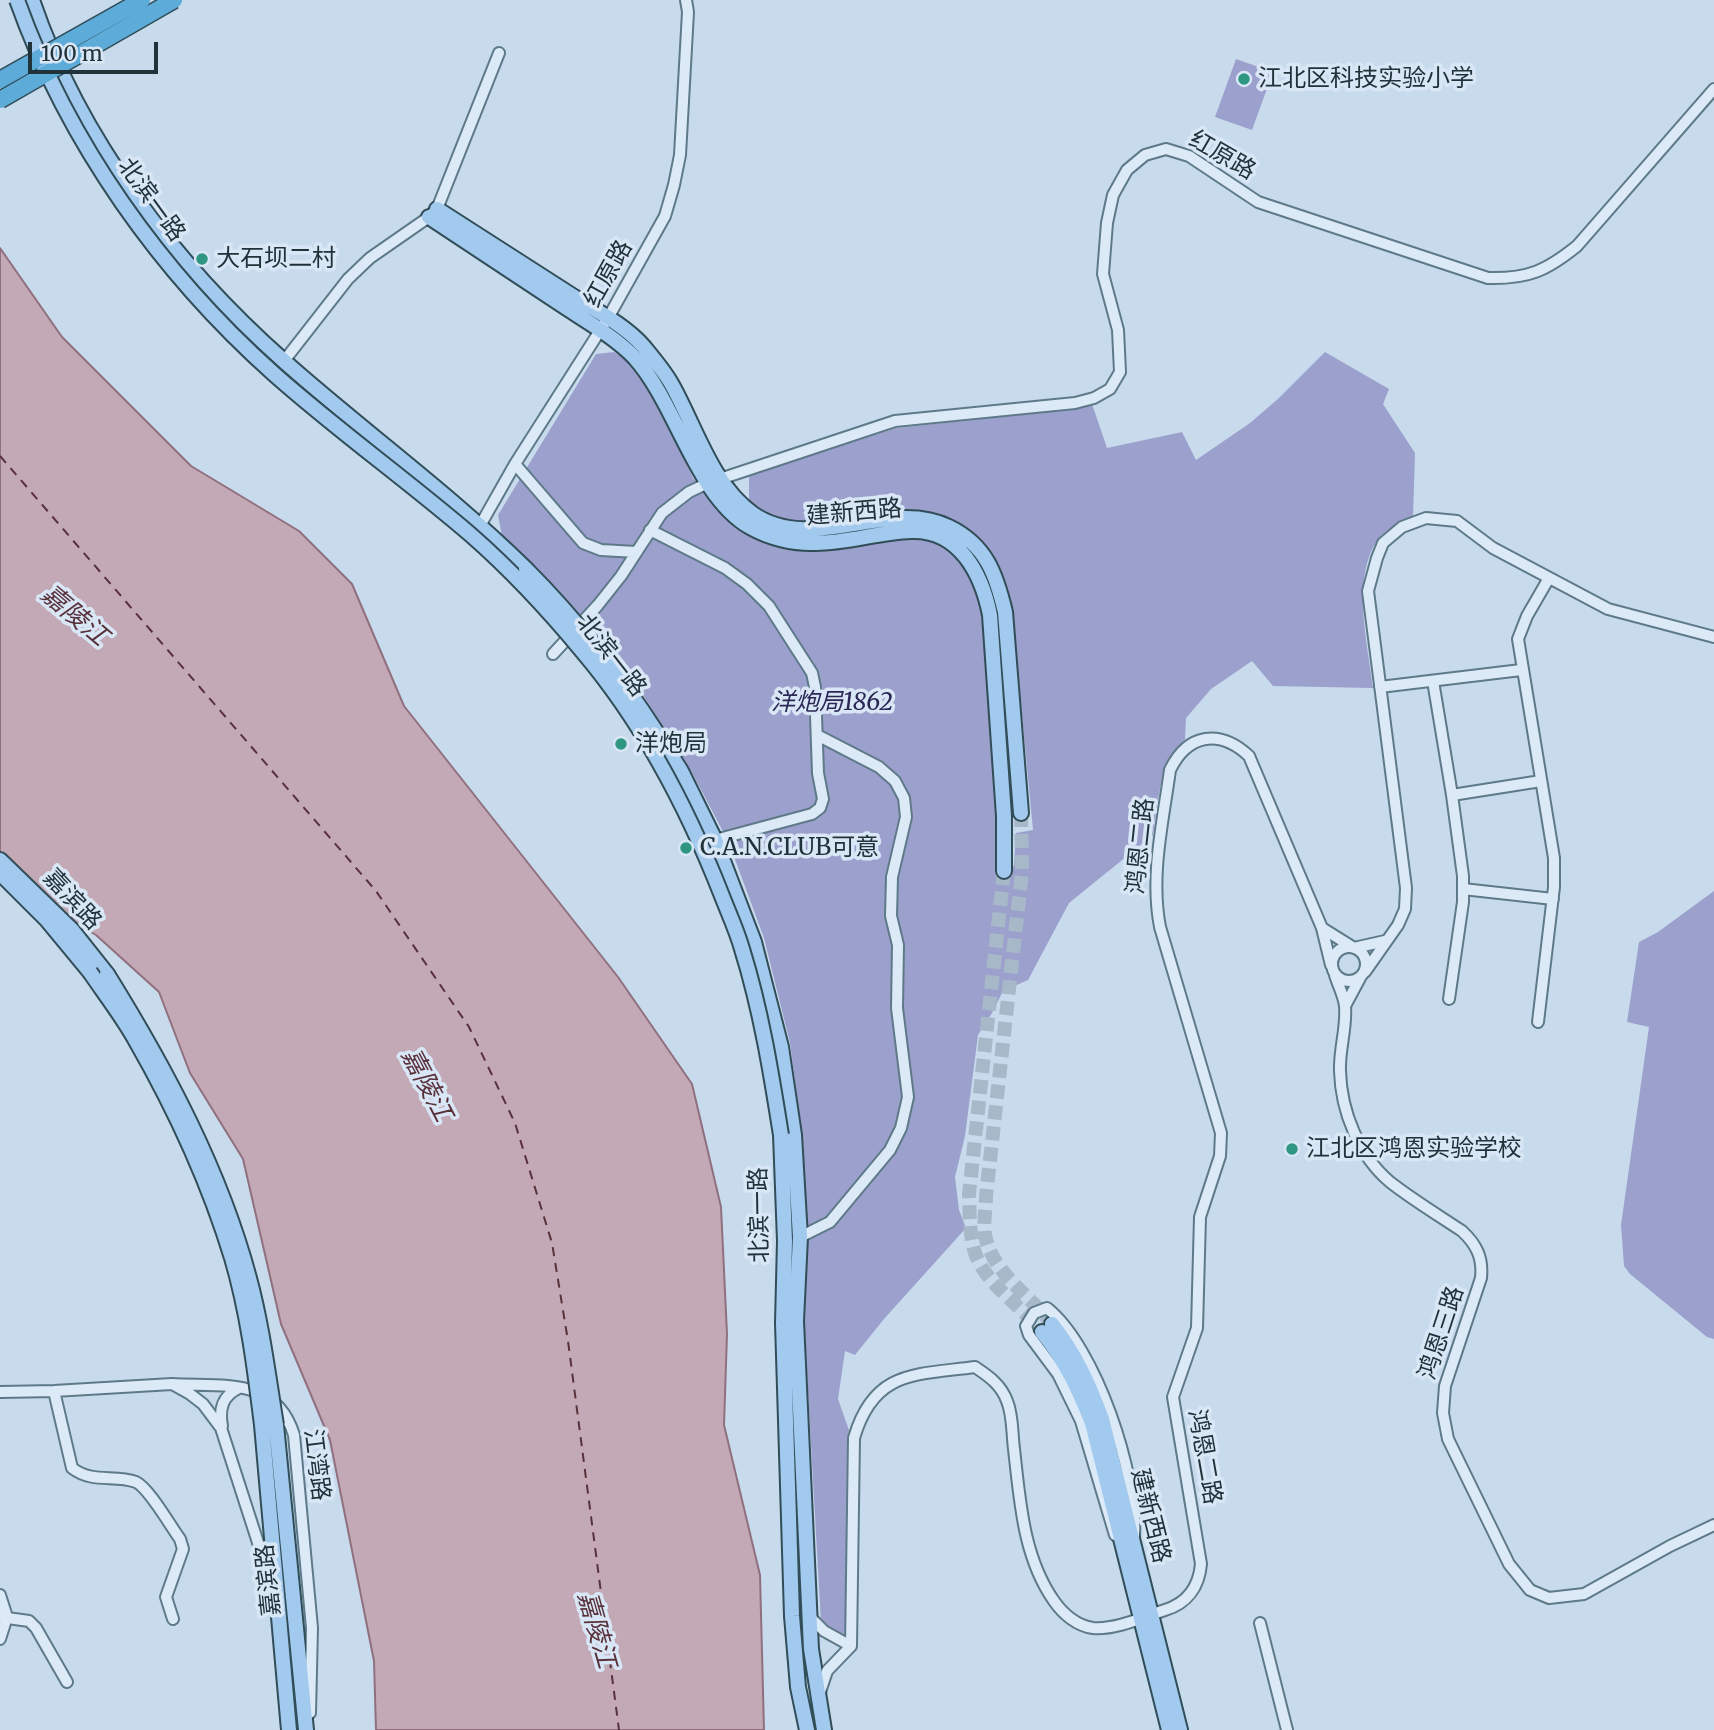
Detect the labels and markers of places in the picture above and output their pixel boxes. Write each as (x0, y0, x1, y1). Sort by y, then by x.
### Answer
place label: 江北区科技实验小学 (1258, 65, 1474, 93)
marker: 江北区科技实验小学 (1236, 71, 1252, 87)
place label: 大石坝二村 (216, 245, 336, 273)
marker: 大石坝二村 (194, 251, 210, 267)
place label: 洋炮局 (635, 730, 707, 758)
marker: 洋炮局 (613, 736, 629, 752)
place label: C.A.N.CLUB可意 (700, 834, 879, 862)
marker: C.A.N.CLUB可意 (678, 840, 694, 856)
place label: 江北区鸿恩实验学校 (1306, 1135, 1522, 1163)
marker: 江北区鸿恩实验学校 (1284, 1141, 1300, 1157)

